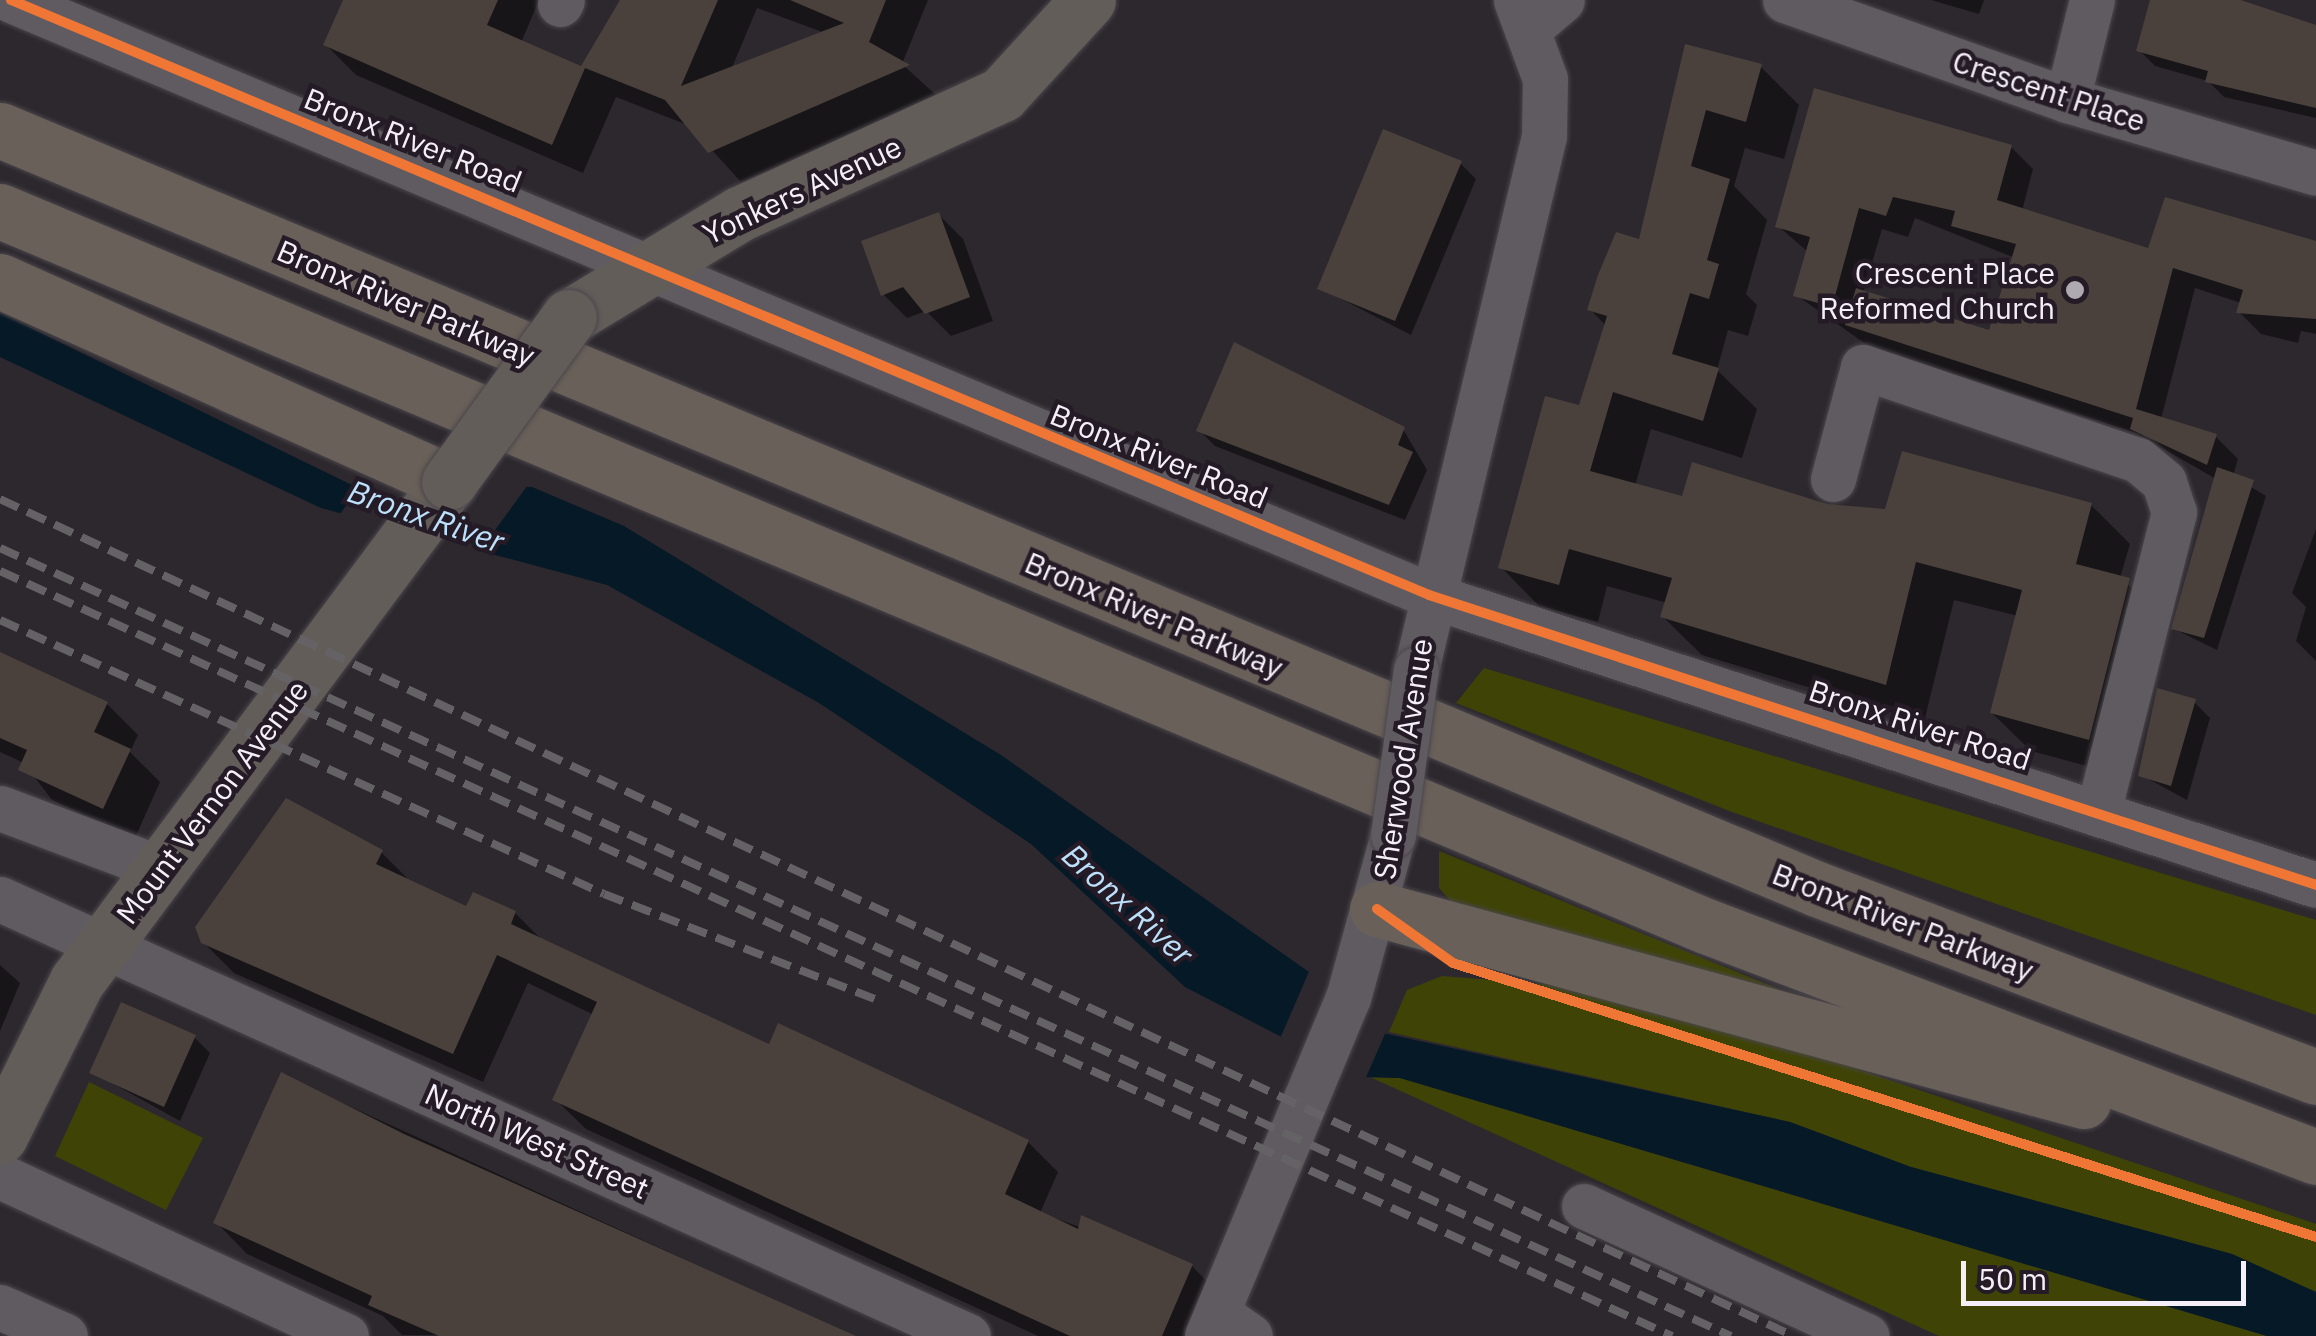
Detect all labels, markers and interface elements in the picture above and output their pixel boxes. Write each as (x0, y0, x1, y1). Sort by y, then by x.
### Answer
street label: Crescent Place (1948, 43, 2150, 139)
street label: Bronx River Road (299, 80, 527, 200)
street label: Yonkers Avenue (697, 128, 907, 252)
street label: Bronx River Parkway (272, 232, 540, 374)
place label: Crescent Place Reformed Church (1820, 255, 2055, 326)
marker: Crescent Place Reformed Church (2064, 279, 2086, 301)
street label: Bronx River Road (1045, 396, 1273, 516)
water label: Bronx River (343, 471, 509, 561)
street label: Bronx River Parkway (1020, 544, 1288, 686)
street label: Sherwood Avenue (1366, 636, 1440, 882)
street label: Bronx River Road (1804, 672, 2036, 778)
street label: Mount Vernon Avenue (109, 673, 315, 931)
water label: Bronx River (1055, 835, 1201, 973)
street label: Bronx River Parkway (1767, 856, 2039, 988)
street label: North West Street (420, 1076, 654, 1206)
scale bar (1966, 1241, 2251, 1303)
text: 50 m (1978, 1259, 2047, 1298)

